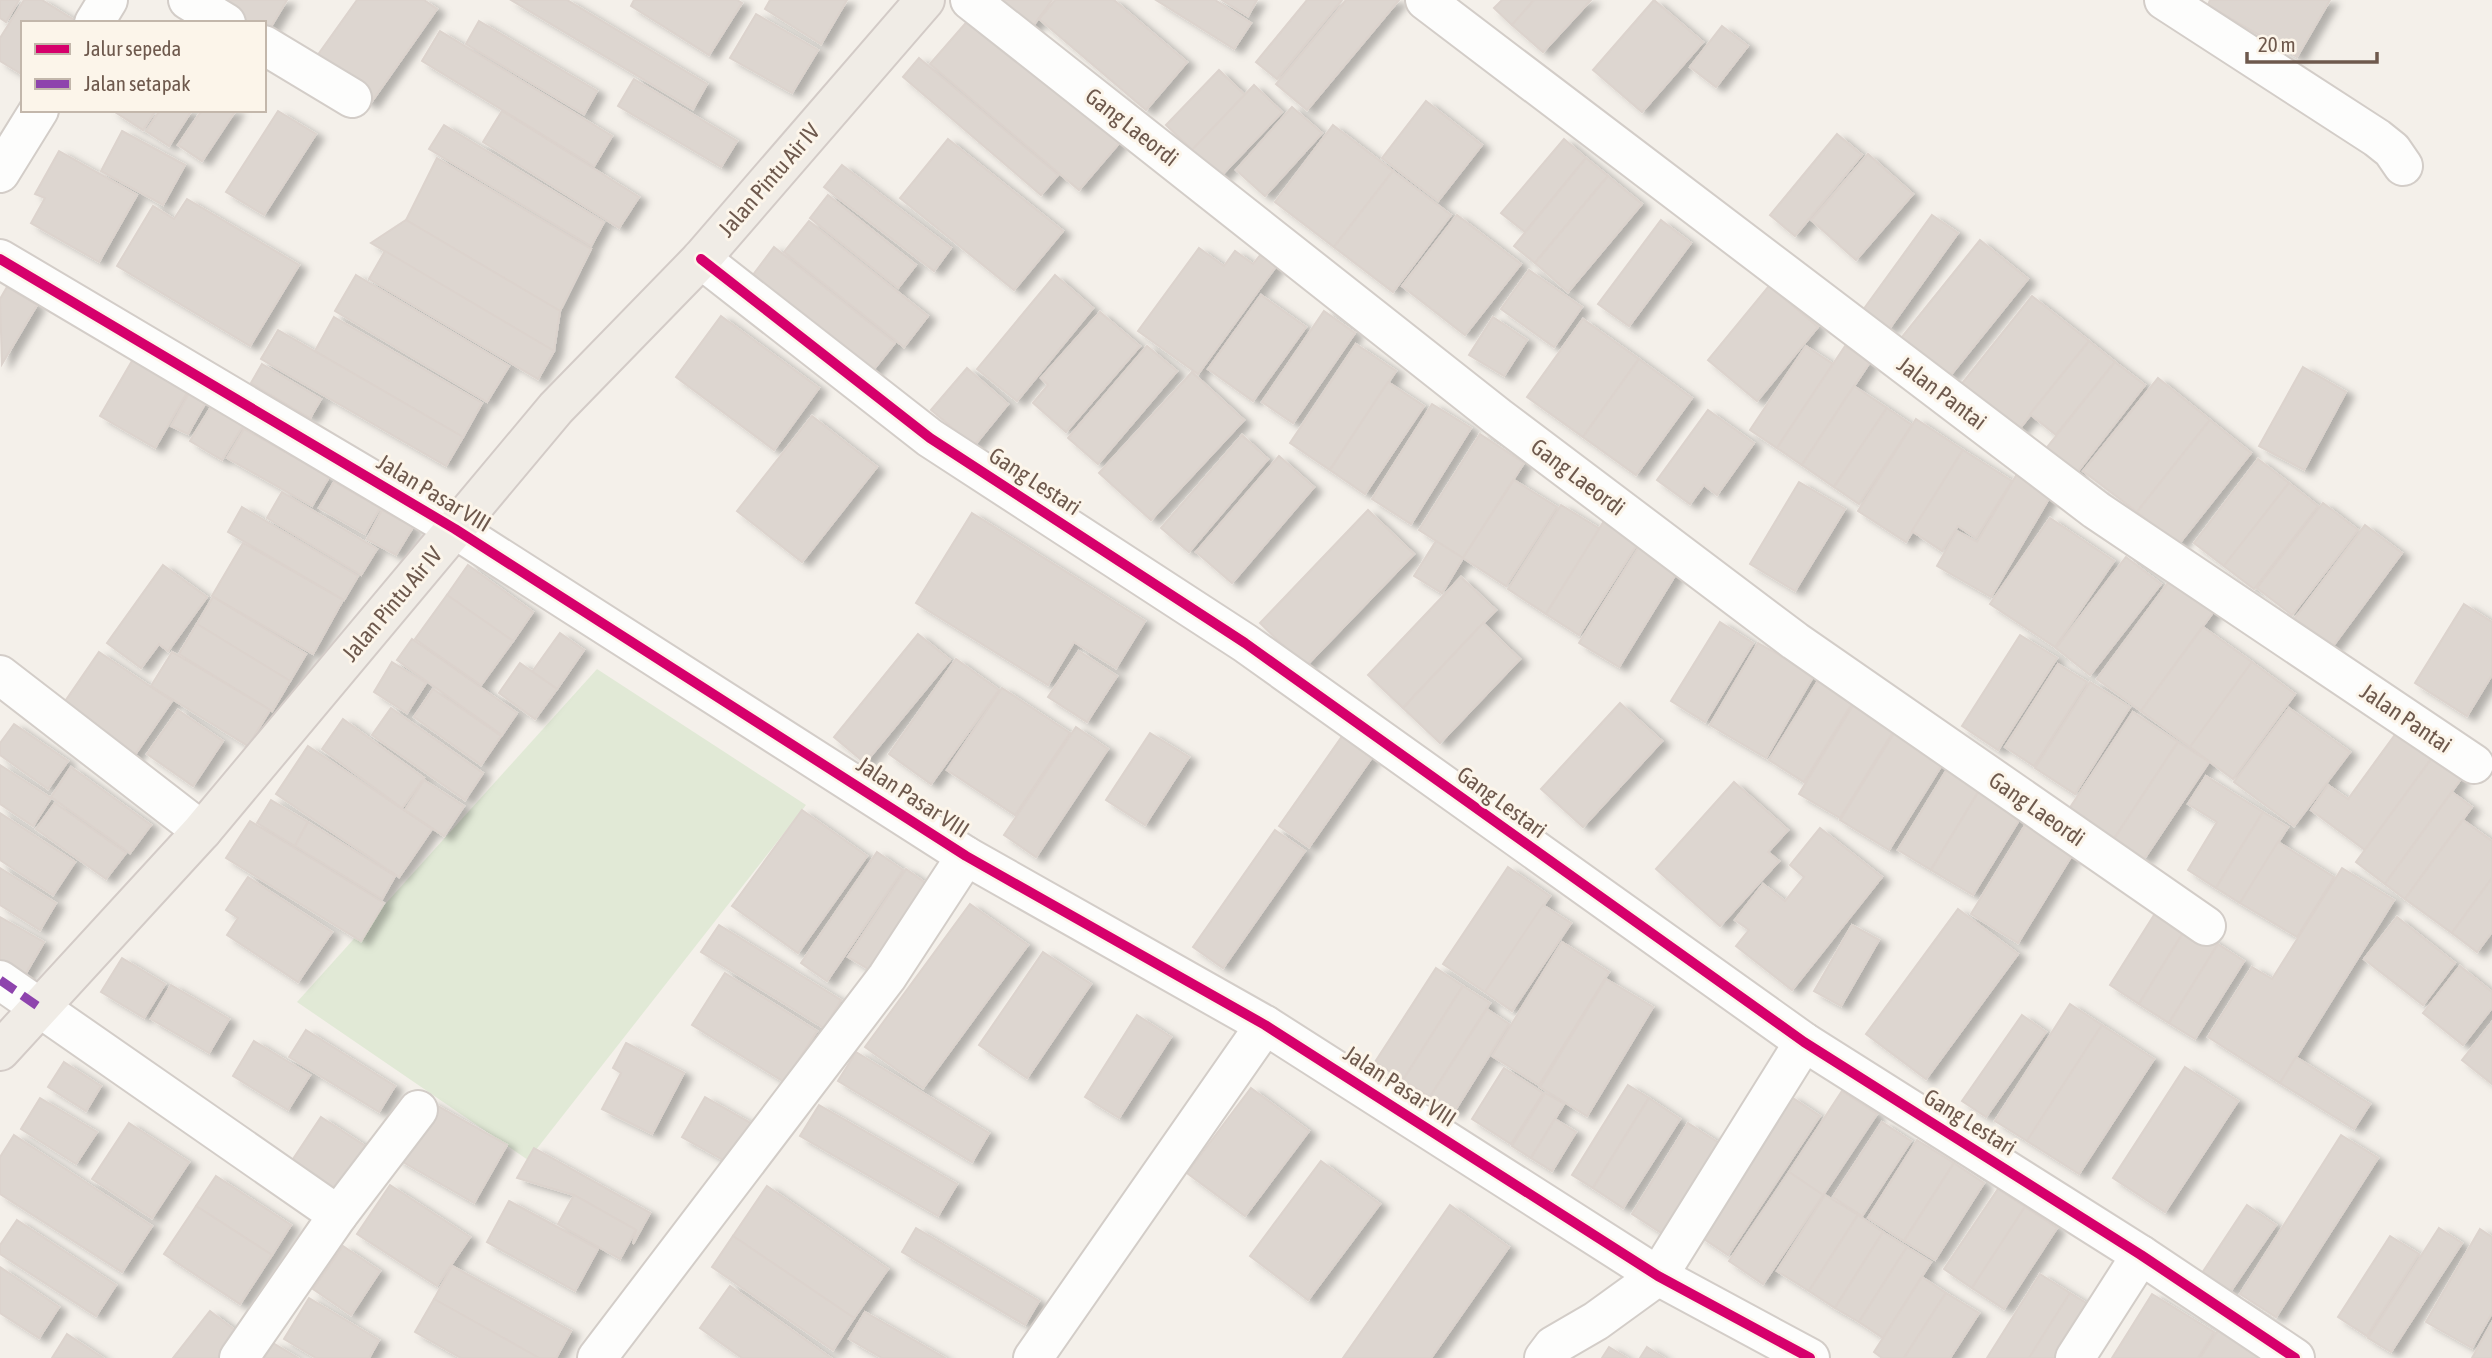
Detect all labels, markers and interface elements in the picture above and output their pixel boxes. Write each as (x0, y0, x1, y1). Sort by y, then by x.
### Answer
legend (21, 21, 266, 112)
scale bar (2247, 21, 2376, 65)
text: 20 m (2258, 32, 2296, 56)
text: Jalur sepeda (84, 36, 181, 60)
text: Jalan setapak (84, 71, 191, 95)
street label: Gang Laeordi (1080, 83, 1184, 171)
street label: Jalan Pintu Air IV (713, 118, 826, 242)
street label: Jalan Pantai (1892, 351, 1992, 435)
street label: Gang Laeordi (1526, 433, 1630, 521)
street label: Gang Lestari (984, 442, 1086, 520)
street label: Jalan Pasar VIII (372, 449, 496, 537)
street label: Jalan Pintu Air IV (337, 541, 448, 666)
street label: Jalan Pantai (2355, 678, 2457, 758)
street label: Jalan Pasar VIII (852, 751, 974, 843)
street label: Gang Lestari (1452, 761, 1552, 843)
street label: Gang Laeordi (1984, 767, 2090, 851)
street label: Jalan Pasar VIII (1339, 1040, 1461, 1132)
street label: Gang Lestari (1919, 1083, 2021, 1161)

